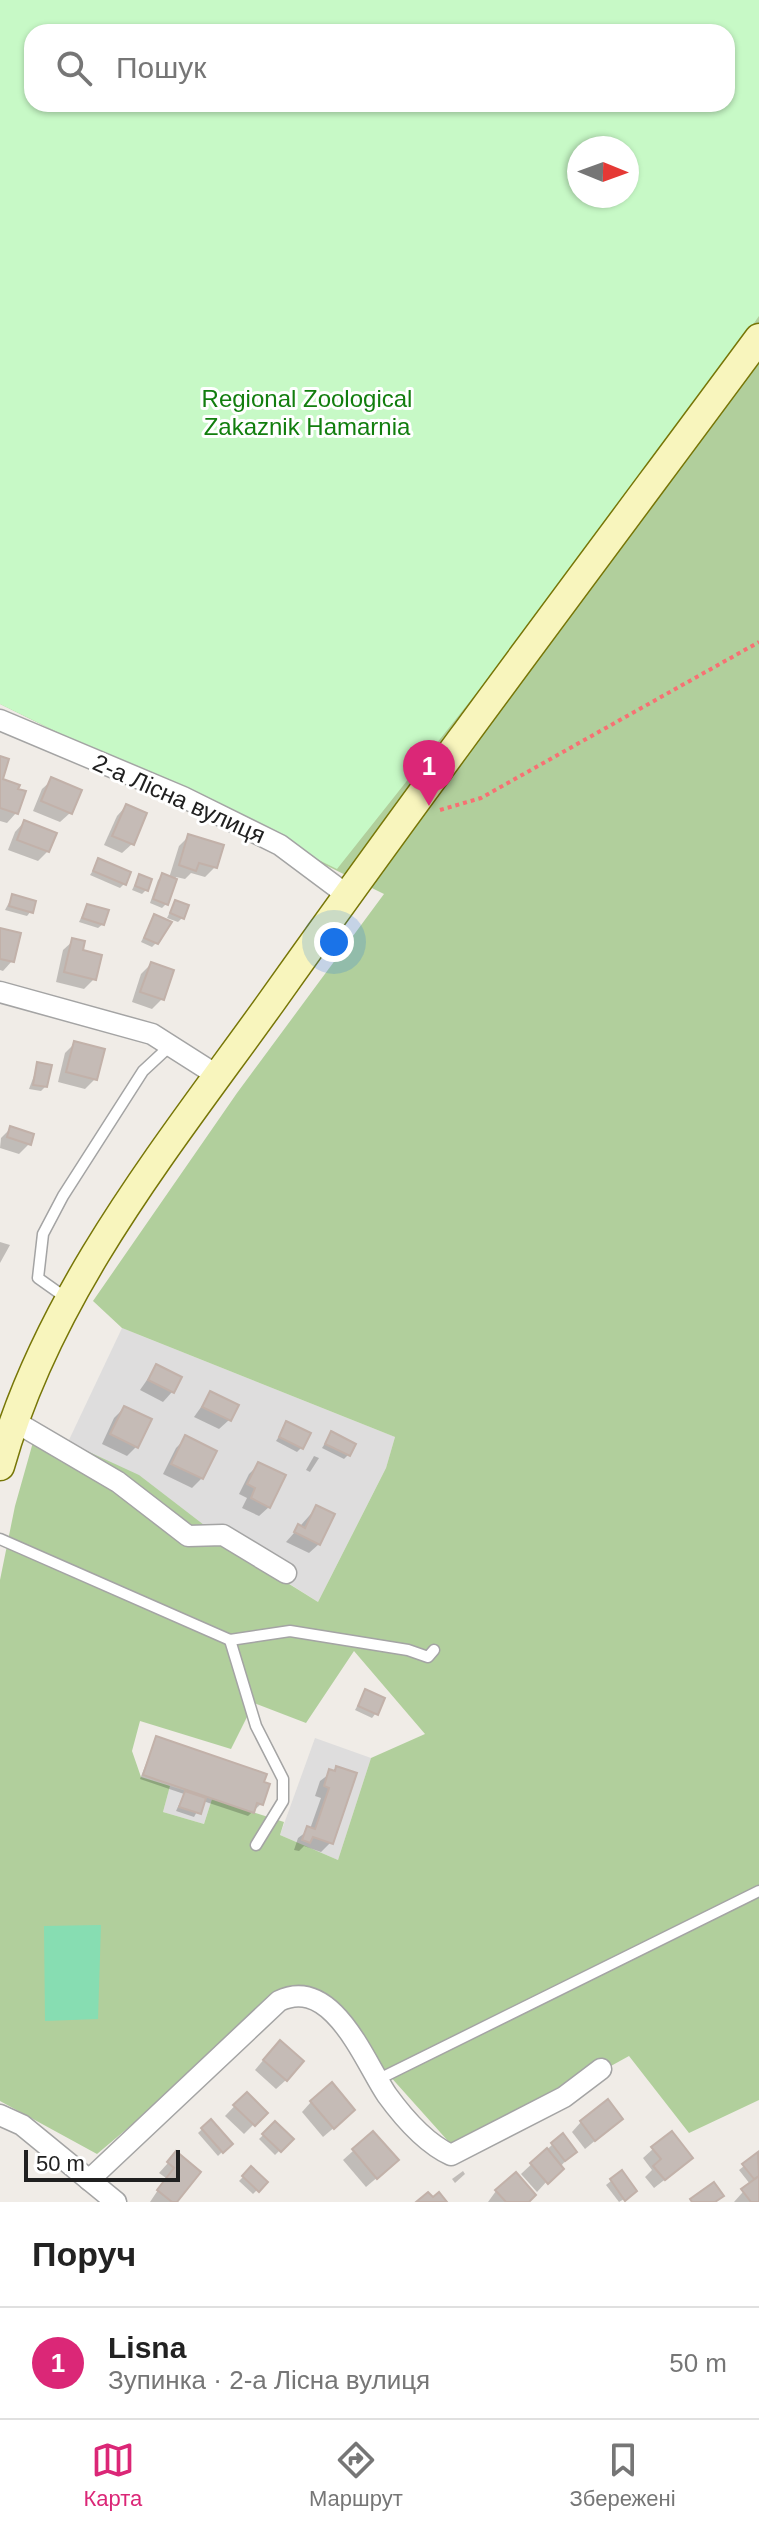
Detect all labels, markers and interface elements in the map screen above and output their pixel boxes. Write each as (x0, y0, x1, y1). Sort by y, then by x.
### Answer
search box (24, 24, 735, 112)
icon: search (52, 46, 96, 90)
text: Пошук (116, 51, 206, 84)
north arrow (567, 136, 639, 208)
park label: Regional Zoological Zakaznik Hamarnia (202, 385, 412, 440)
pin: 1 (403, 740, 455, 806)
street label: 2-а Лісна вулиця (89, 748, 269, 849)
your location (314, 922, 354, 962)
scale bar (24, 2146, 180, 2182)
text: 50 m (36, 2151, 85, 2176)
text: Поруч (32, 2235, 136, 2273)
text: Lisna (108, 2331, 186, 2364)
text: 1 (51, 2348, 65, 2378)
text: 50 m (669, 2348, 727, 2378)
text: Зупинка · 2-а Лісна вулиця (108, 2365, 430, 2395)
tab: Карта (83, 2438, 142, 2512)
tab: Маршрут (309, 2438, 403, 2512)
tab: Збережені (570, 2438, 676, 2512)

